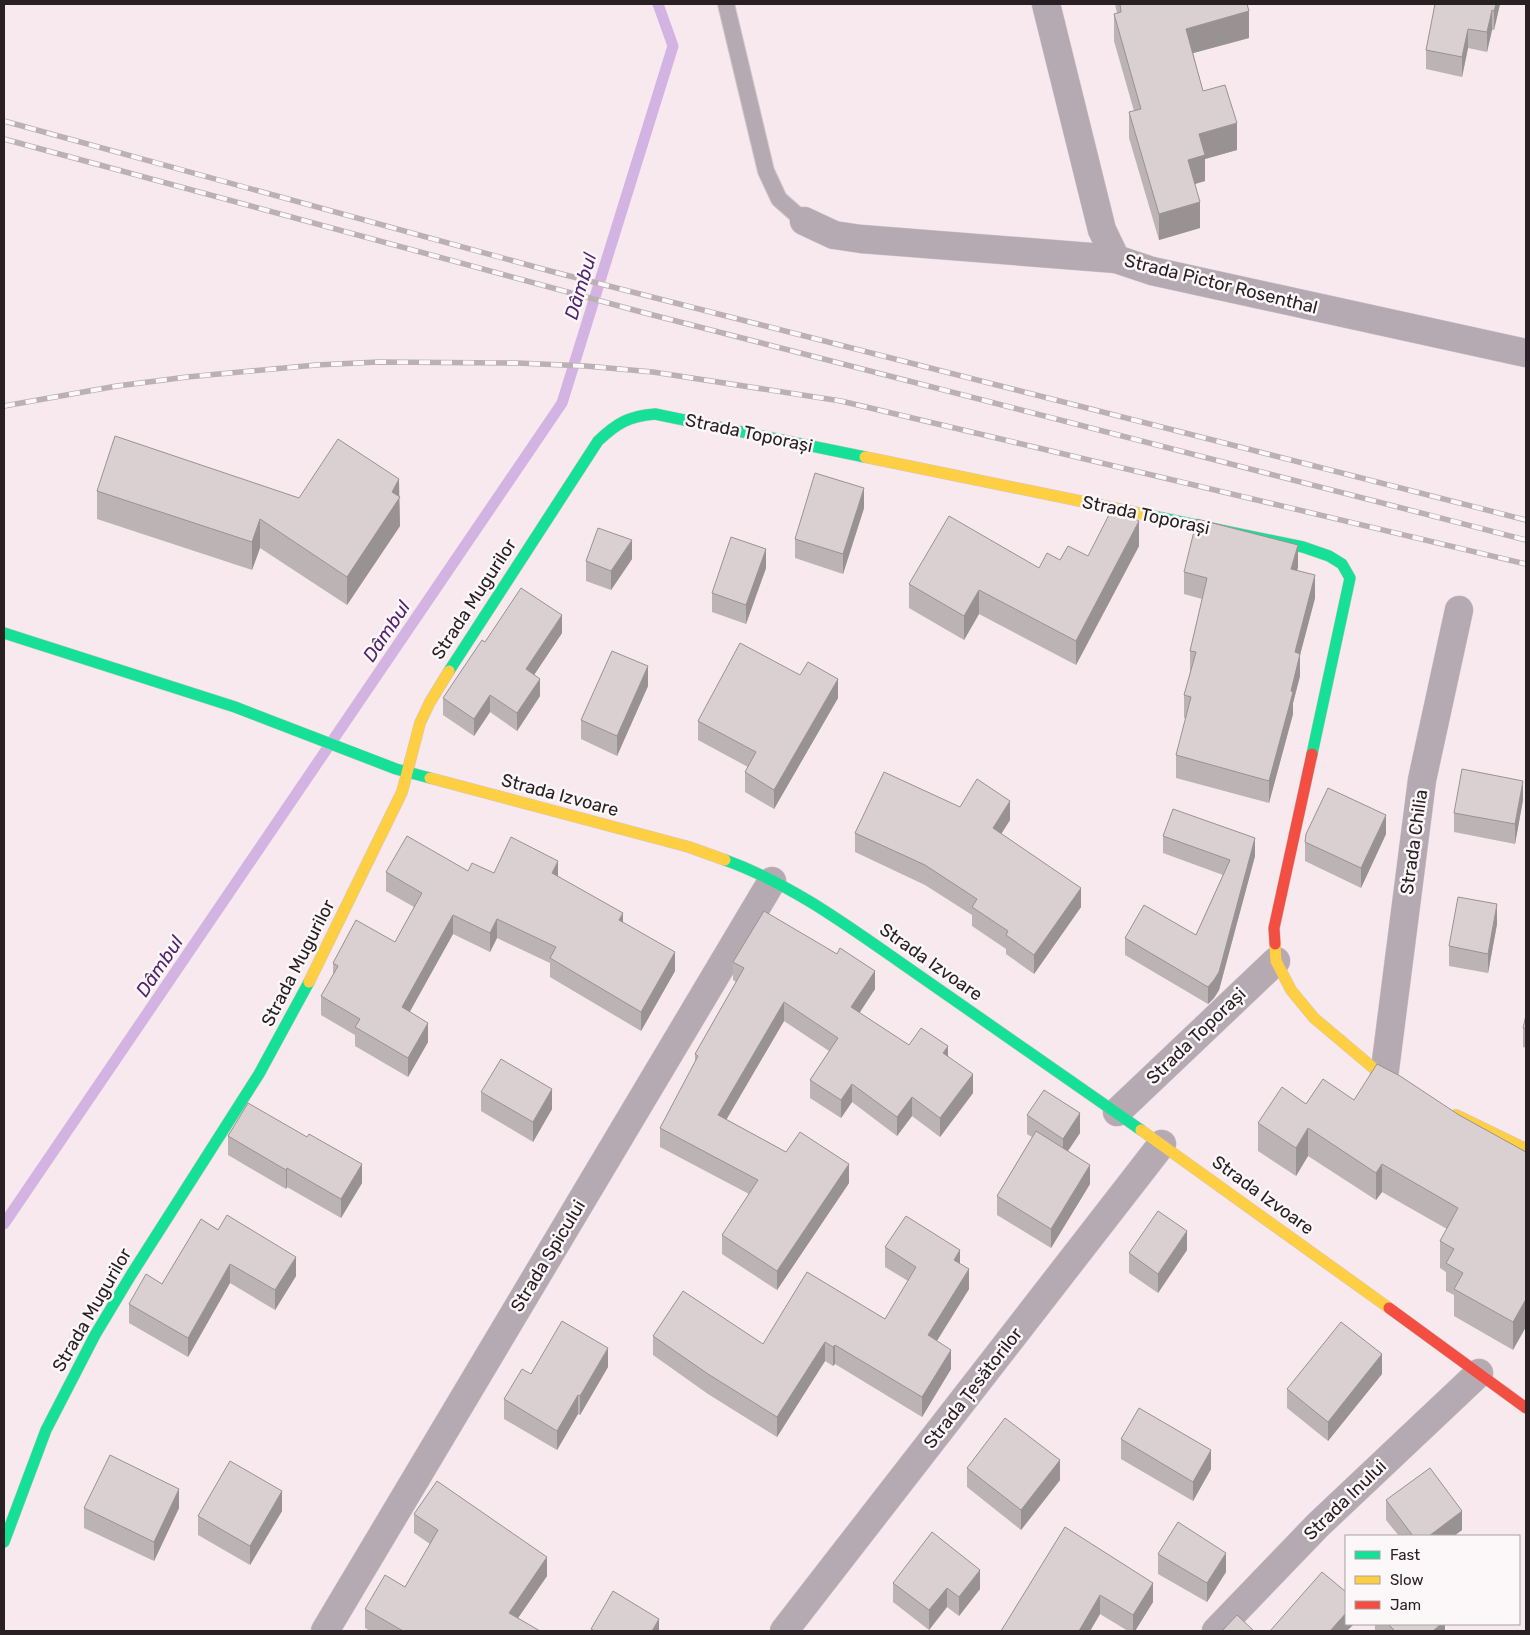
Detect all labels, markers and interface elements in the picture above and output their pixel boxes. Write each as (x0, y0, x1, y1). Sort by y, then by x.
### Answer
street label: Strada Pictor Rosenthal (1122, 249, 1320, 319)
water label: Dâmbul (559, 250, 602, 322)
street label: Strada Toporași (683, 409, 815, 457)
street label: Strada Toporași (1080, 491, 1212, 539)
street label: Strada Mugurilor (427, 534, 521, 663)
water label: Dâmbul (358, 596, 415, 666)
street label: Strada Izvoare (499, 769, 621, 821)
street label: Strada Chilia (1396, 788, 1432, 896)
street label: Strada Mugurilor (257, 896, 340, 1030)
street label: Strada Izvoare (875, 918, 987, 1006)
water label: Dâmbul (131, 931, 188, 1001)
street label: Strada Toporași (1142, 983, 1250, 1089)
street label: Strada Izvoare (1208, 1151, 1318, 1239)
street label: Strada Spicului (506, 1196, 590, 1316)
street label: Strada Mugurilor (48, 1244, 136, 1376)
street label: Strada Țesătorilor (919, 1323, 1027, 1453)
street label: Strada Inului (1299, 1455, 1391, 1545)
legend (1345, 1535, 1520, 1625)
text: Fast (1390, 1546, 1420, 1564)
text: Slow (1390, 1571, 1423, 1589)
text: Jam (1390, 1596, 1421, 1614)

